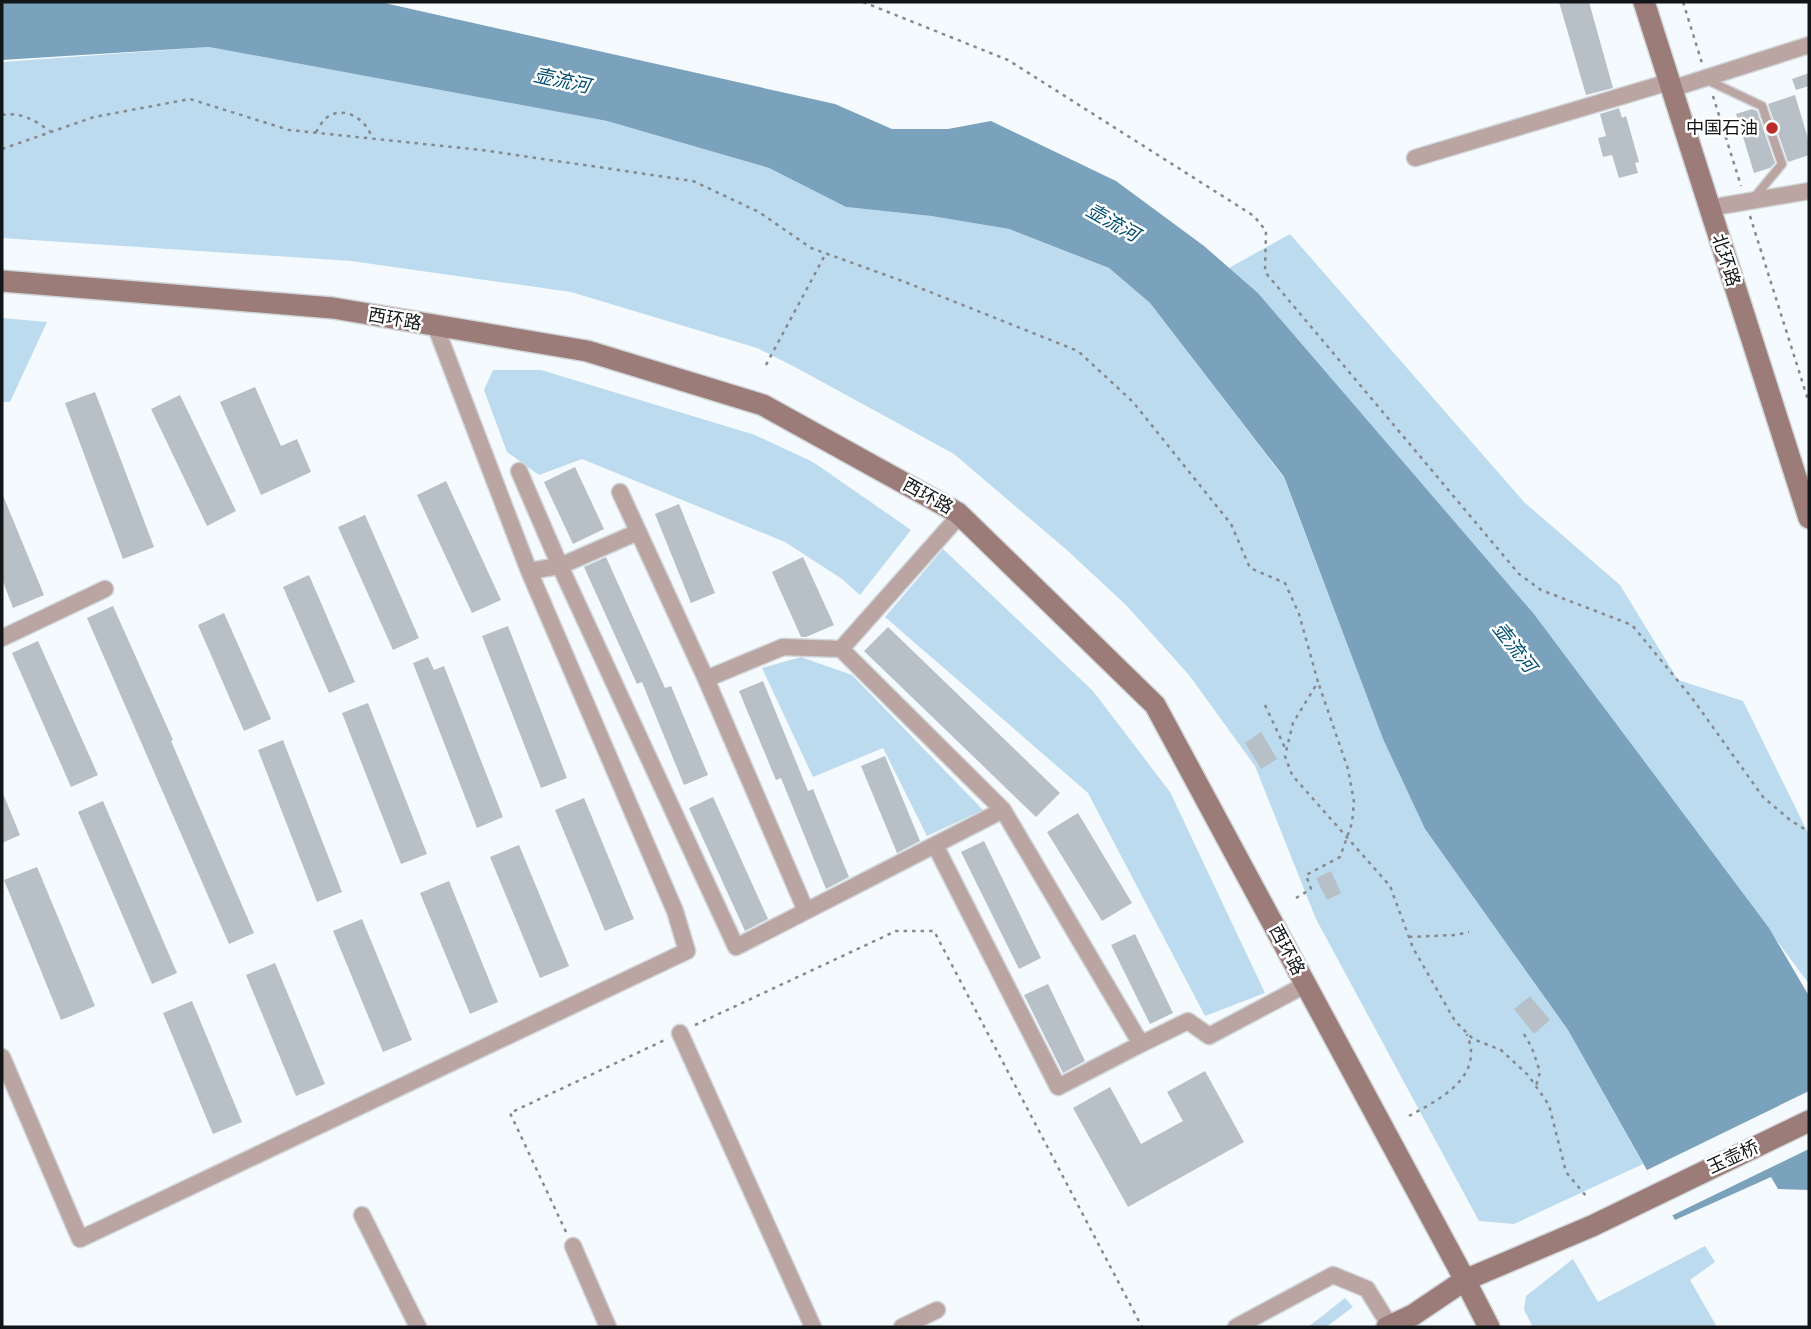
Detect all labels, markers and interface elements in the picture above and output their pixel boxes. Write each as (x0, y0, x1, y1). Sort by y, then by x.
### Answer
water label: 壶流河 (532, 62, 596, 98)
place label: 中国石油 (1686, 116, 1758, 139)
marker: 中国石油 (1764, 120, 1780, 136)
water label: 壶流河 (1082, 198, 1147, 248)
street label: 北环路 (1707, 231, 1746, 289)
street label: 西环路 (367, 302, 424, 335)
street label: 西环路 (899, 472, 957, 519)
water label: 壶流河 (1488, 617, 1544, 680)
street label: 西环路 (1265, 921, 1310, 979)
street label: 玉壶桥 (1703, 1135, 1762, 1178)

